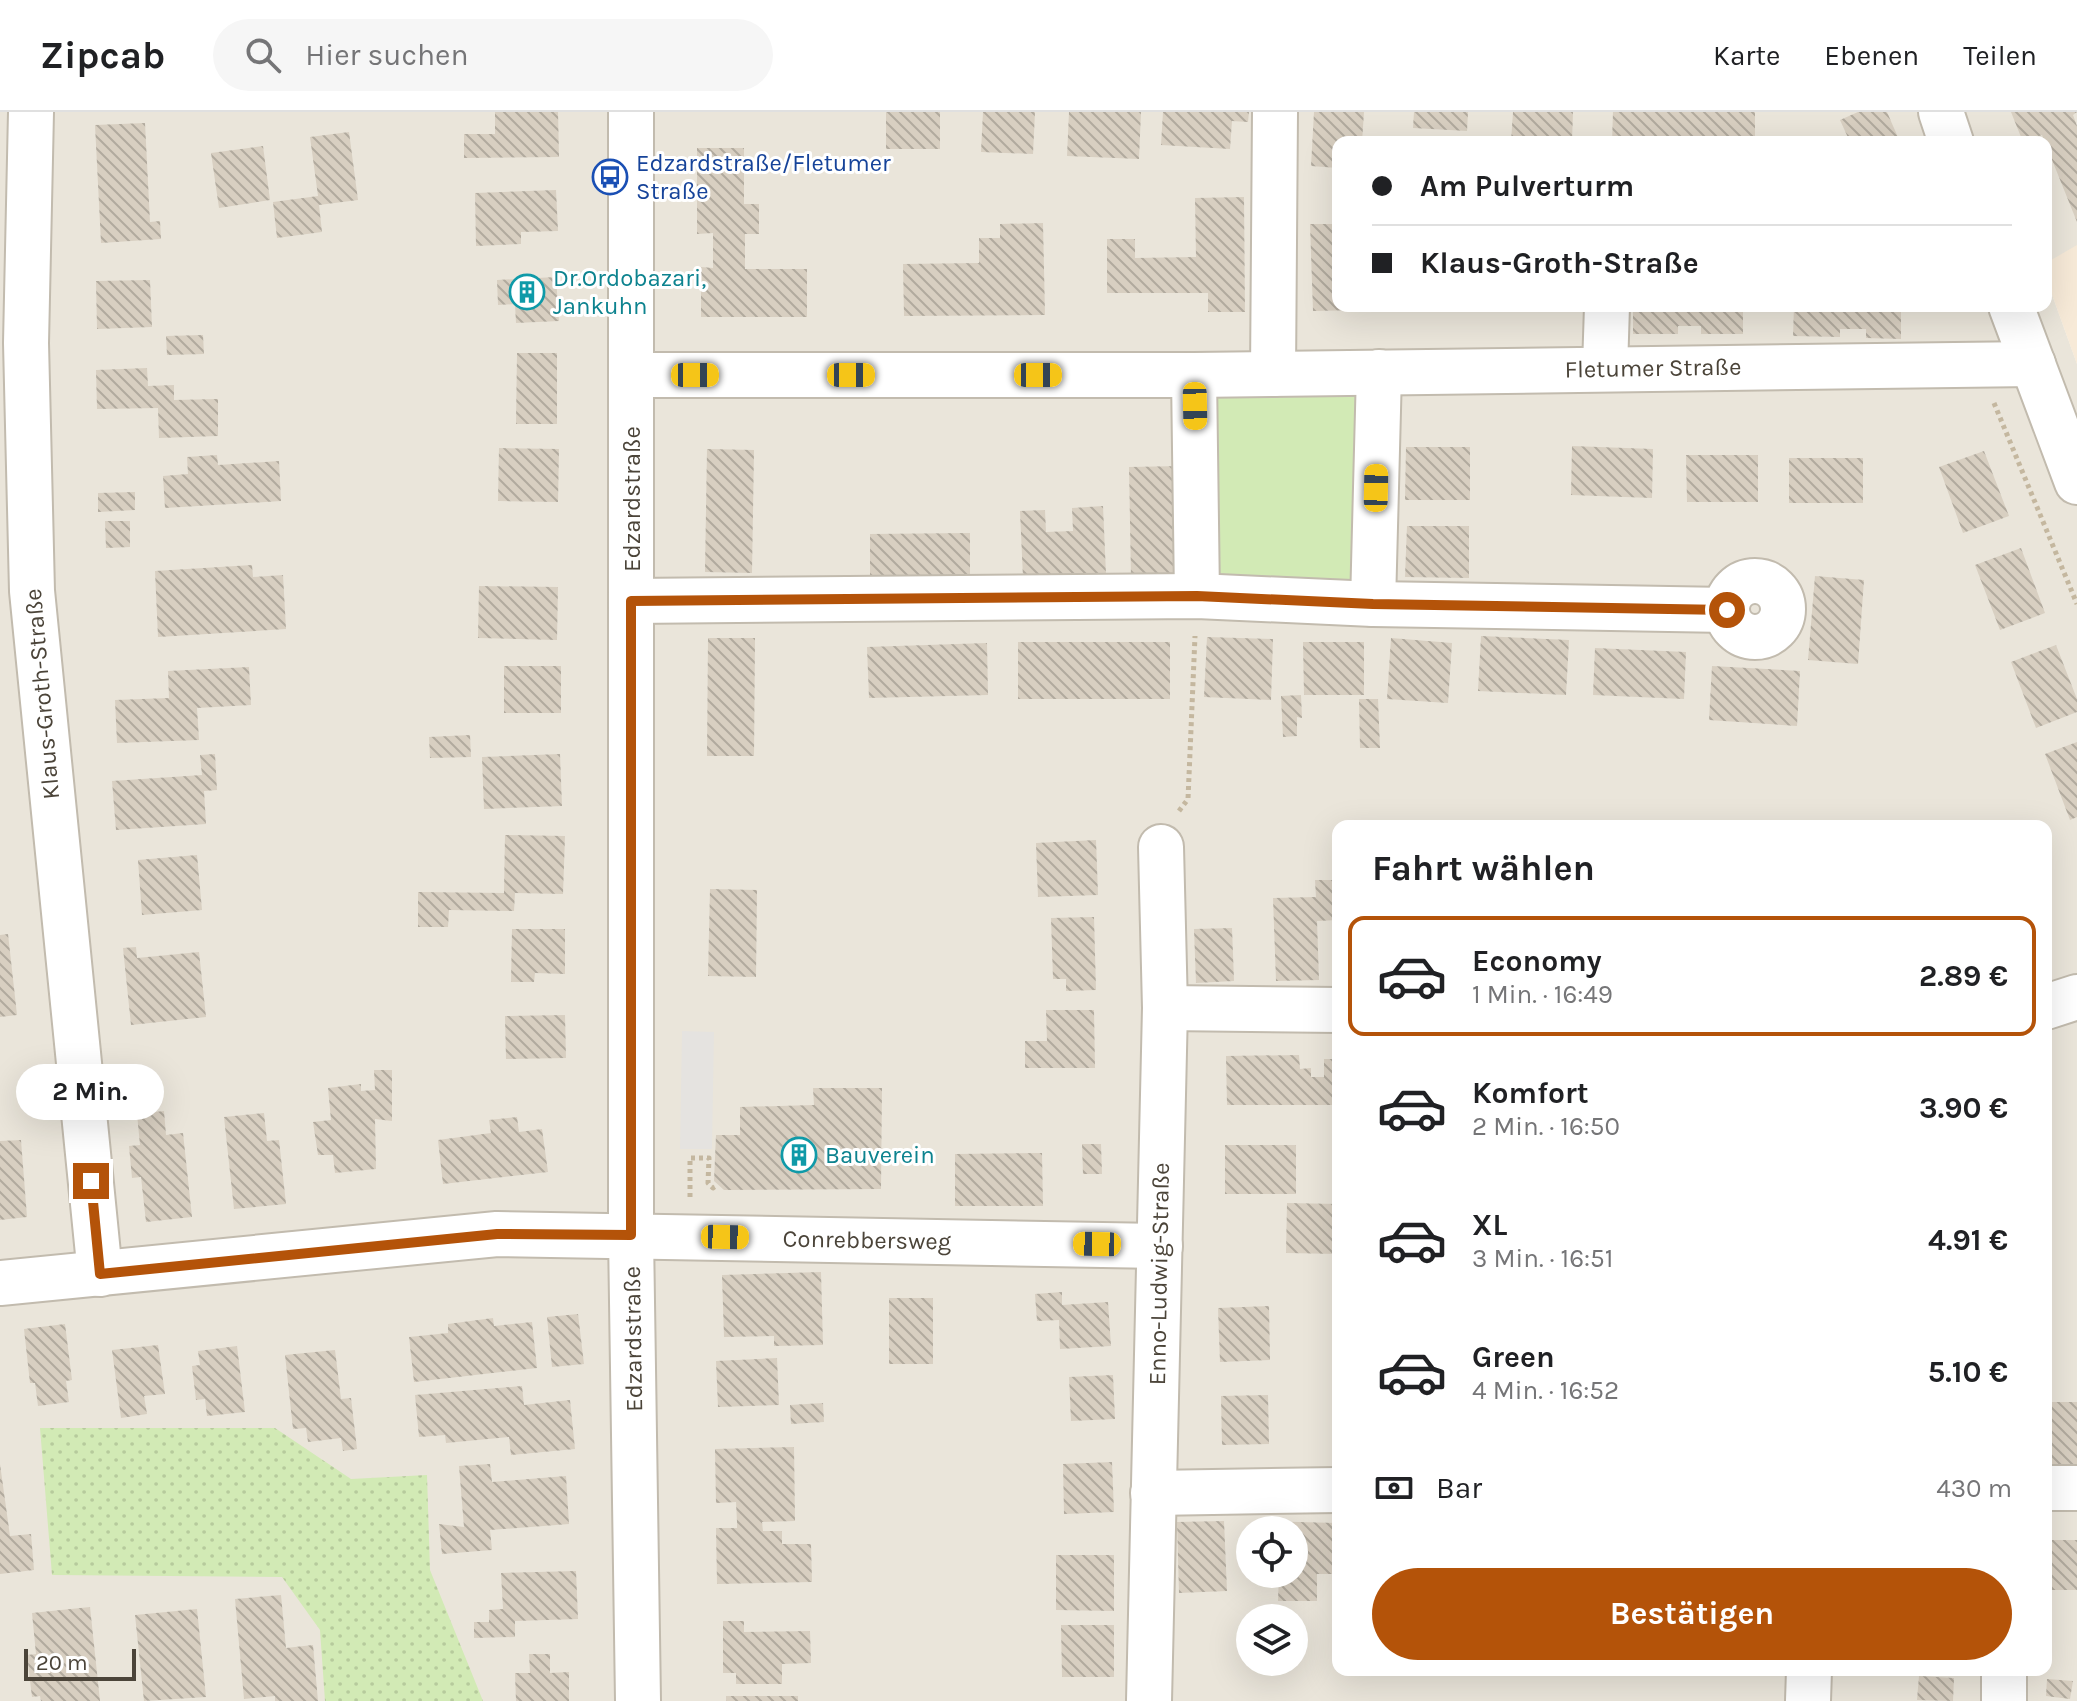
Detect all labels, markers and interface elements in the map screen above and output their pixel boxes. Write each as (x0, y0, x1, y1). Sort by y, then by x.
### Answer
search box (213, 19, 773, 91)
text: Zipcab (40, 33, 165, 78)
icon: search (241, 33, 285, 77)
text: Hier suchen (305, 37, 469, 73)
text: Karte (1713, 39, 1780, 72)
text: Ebenen (1824, 39, 1919, 72)
text: Teilen (1963, 39, 2037, 72)
place label: Edzardstraße/Fletumer Straße (636, 149, 891, 205)
bus stop icon: Edzardstraße/Fletumer Straße (591, 158, 629, 196)
text: Am Pulverturm (1420, 168, 1634, 204)
text: Klaus-Groth-Straße (1420, 245, 1699, 281)
place label: Dr.Ordobazari, Jankuhn (553, 264, 706, 320)
building icon: Dr.Ordobazari, Jankuhn (508, 273, 546, 311)
street label: Fletumer Straße (1564, 352, 1742, 384)
car (671, 363, 719, 387)
car (827, 363, 875, 387)
car (1014, 363, 1062, 387)
car (1183, 382, 1207, 430)
street label: Edzardstraße (618, 426, 646, 572)
car (1364, 464, 1388, 512)
street label: Klaus-Groth-Straße (19, 587, 65, 801)
route start (1709, 592, 1745, 628)
text: Fahrt wählen (1372, 847, 1595, 889)
icon: car (1376, 940, 1448, 1012)
text: Economy (1472, 943, 1602, 979)
text: 2.89 € (1919, 958, 2008, 994)
text: 1 Min. · 16:49 (1472, 979, 1613, 1010)
callout: 2 Min. (17, 1065, 165, 1121)
icon: car (1376, 1072, 1448, 1144)
text: Komfort (1472, 1075, 1589, 1111)
text: 2 Min. (52, 1076, 128, 1107)
text: 3.90 € (1919, 1090, 2008, 1126)
text: 2 Min. · 16:50 (1472, 1111, 1620, 1142)
building icon: Bauverein (780, 1136, 818, 1174)
place label: Bauverein (825, 1141, 935, 1169)
street label: Enno-Ludwig-Straße (1143, 1162, 1175, 1386)
route end (73, 1163, 109, 1199)
icon: car (1376, 1204, 1448, 1276)
text: XL (1472, 1207, 1507, 1243)
text: 4.91 € (1928, 1222, 2008, 1258)
car (701, 1225, 749, 1249)
street label: Conrebbersweg (782, 1225, 952, 1255)
car (1073, 1232, 1121, 1256)
text: 3 Min. · 16:51 (1472, 1243, 1613, 1274)
street label: Edzardstraße (618, 1266, 648, 1412)
icon: car (1376, 1336, 1448, 1408)
text: Green (1472, 1339, 1555, 1375)
text: 5.10 € (1928, 1354, 2008, 1390)
text: 4 Min. · 16:52 (1472, 1375, 1619, 1406)
icon: cash (1372, 1466, 1416, 1510)
text: Bar (1436, 1470, 1482, 1506)
text: 430 m (1936, 1473, 2012, 1504)
map controls (1236, 1516, 1308, 1676)
button: locate (1236, 1516, 1308, 1588)
button: Bestätigen (1372, 1568, 2012, 1660)
button: layers (1236, 1604, 1308, 1676)
scale bar (24, 1645, 136, 1681)
text: 20 m (36, 1650, 88, 1676)

